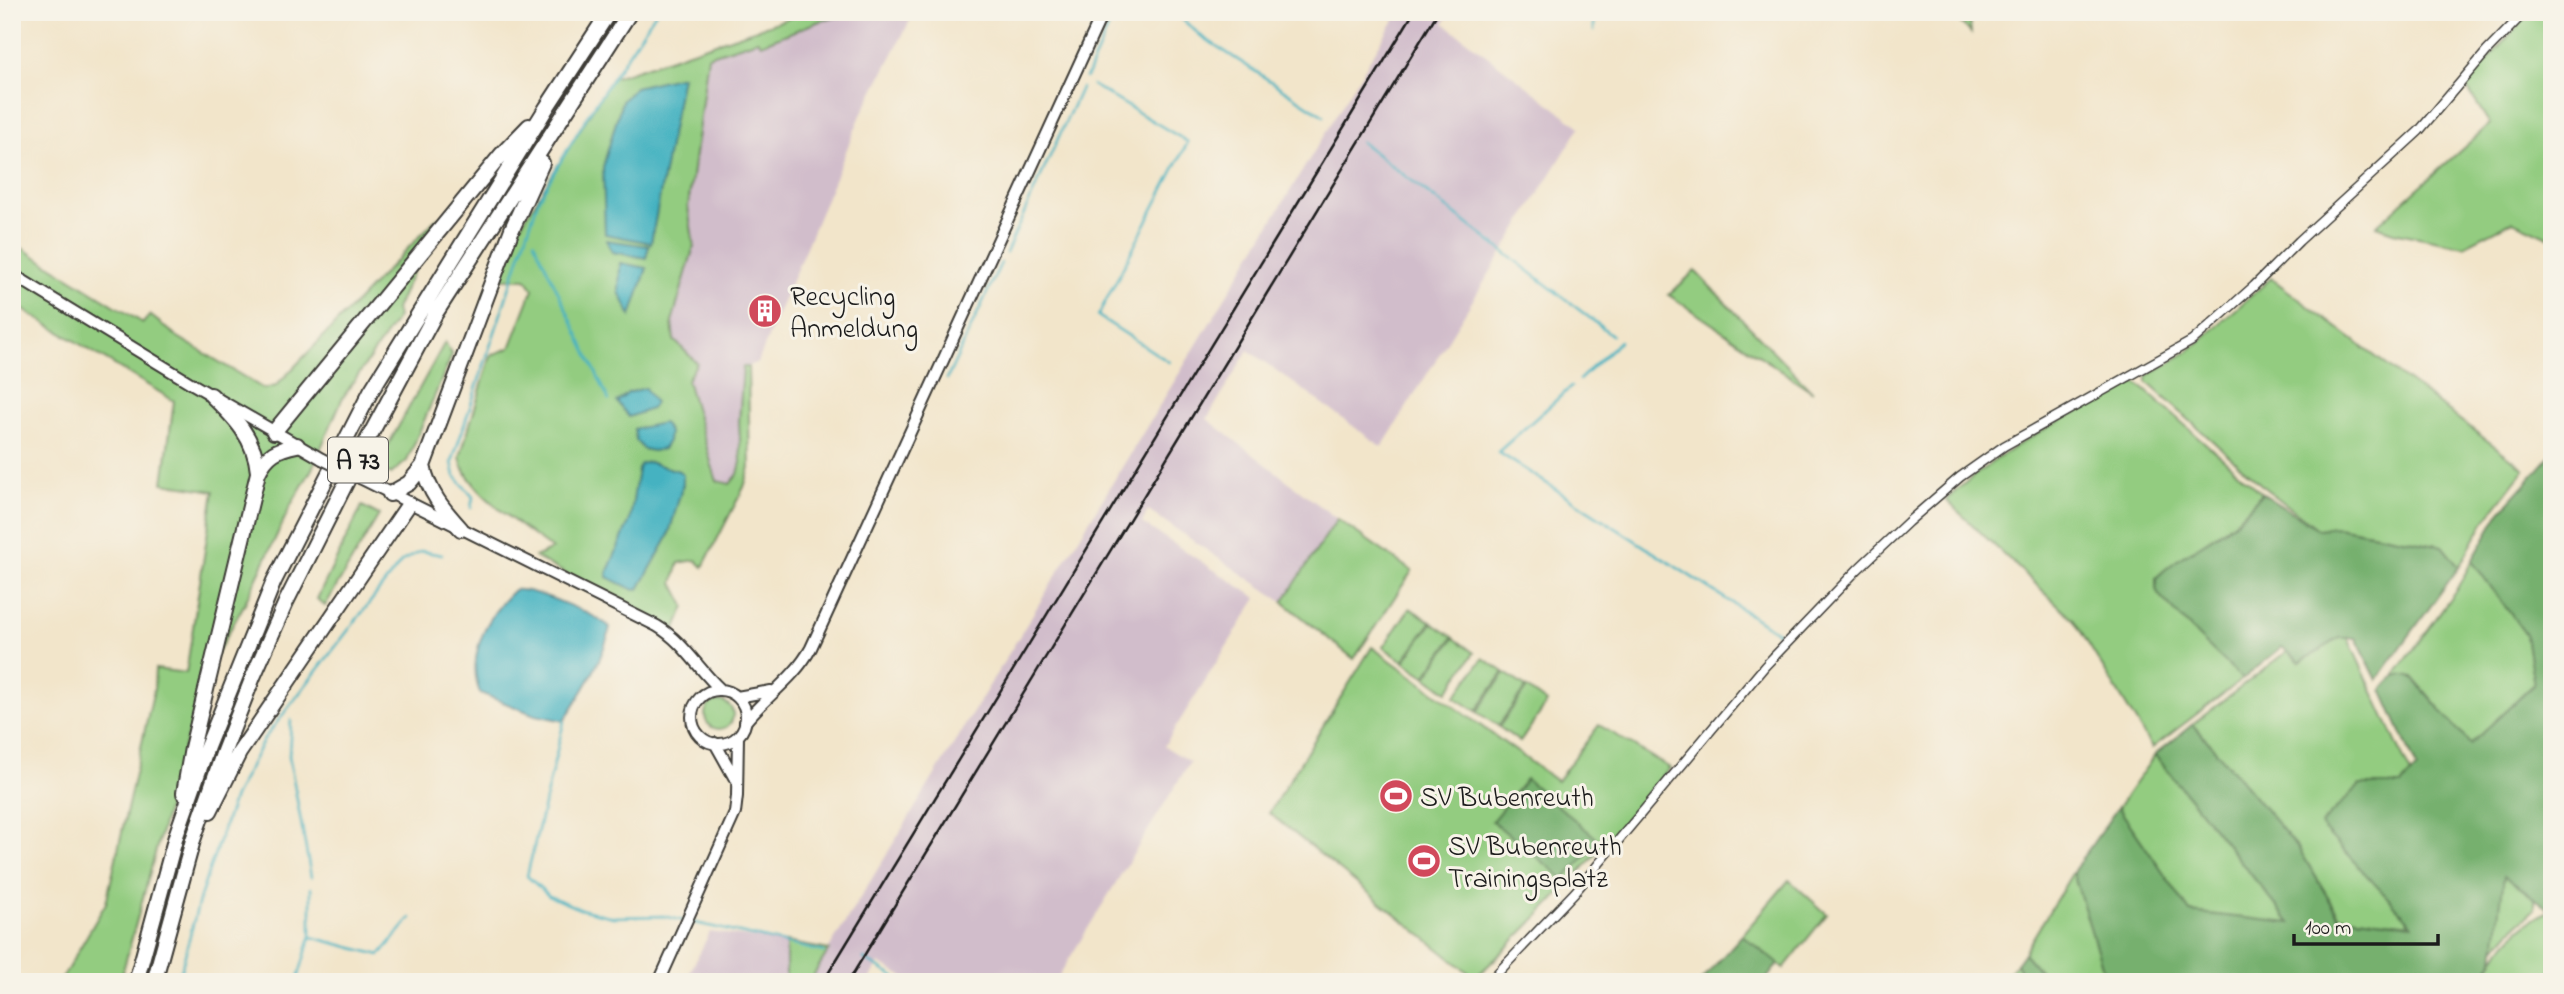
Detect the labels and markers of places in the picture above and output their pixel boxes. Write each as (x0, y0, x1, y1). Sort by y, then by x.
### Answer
place label: Recycling Anmeldung (790, 278, 918, 351)
building icon: Recycling Anmeldung (746, 292, 784, 330)
sports icon: SV Bubenreuth (1377, 777, 1415, 815)
place label: SV Bubenreuth (1420, 779, 1594, 820)
place label: SV Bubenreuth Trainingsplatz (1448, 828, 1622, 901)
sports icon: SV Bubenreuth Trainingsplatz (1405, 842, 1443, 880)

